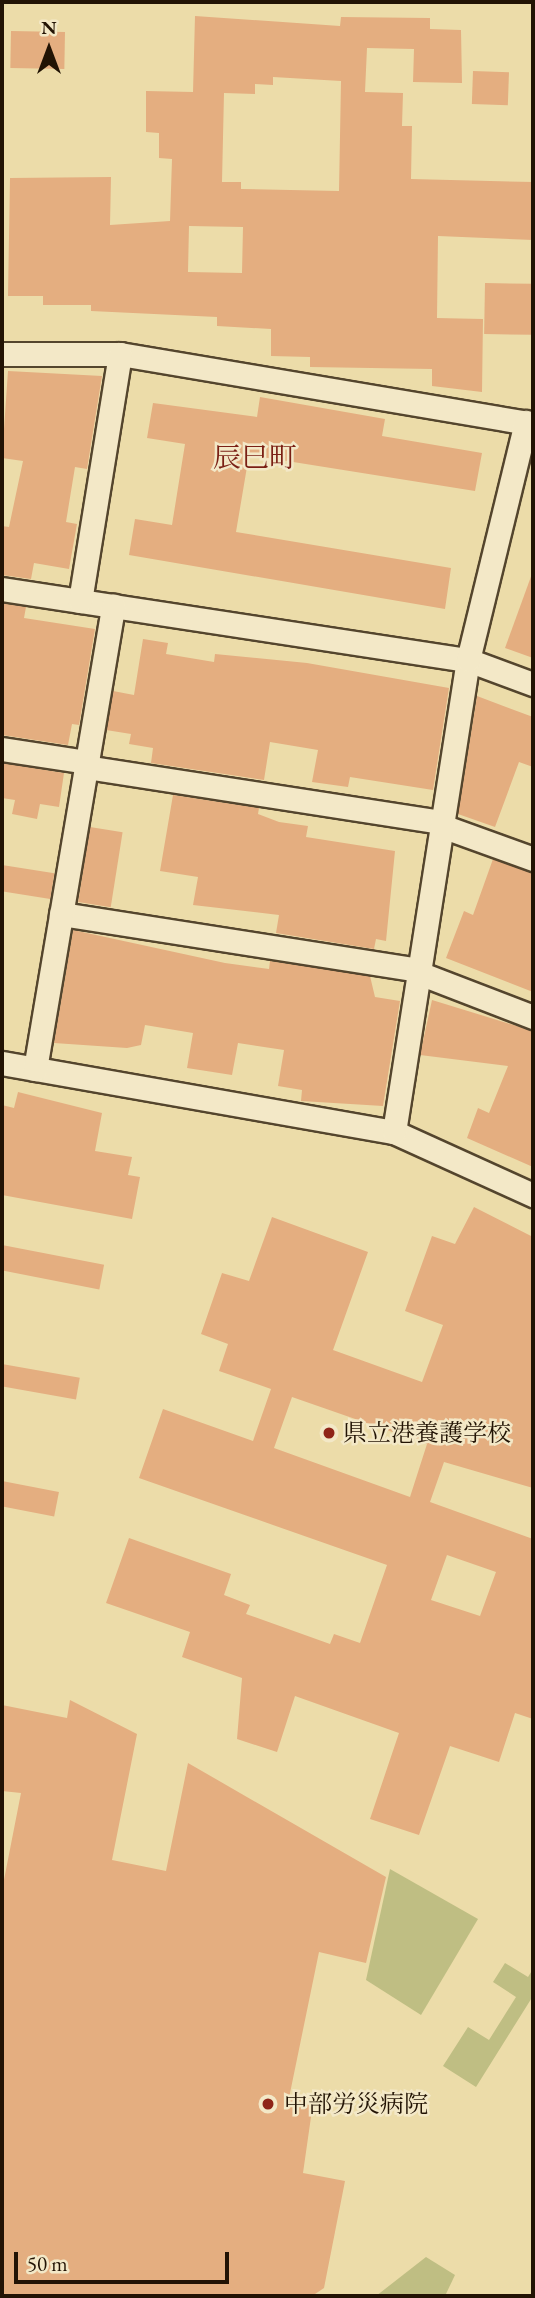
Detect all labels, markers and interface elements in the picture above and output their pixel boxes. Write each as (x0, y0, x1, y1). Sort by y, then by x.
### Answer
north arrow (14, 14, 84, 84)
text: N (41, 15, 57, 40)
district label: 辰巳町 (213, 440, 297, 474)
place label: 県立港養護学校 (343, 1419, 511, 1447)
marker: 県立港養護学校 (321, 1425, 337, 1441)
place label: 中部労災病院 (284, 2090, 428, 2118)
marker: 中部労災病院 (258, 2094, 278, 2114)
scale bar (18, 2238, 233, 2282)
text: 50 m (27, 2250, 68, 2277)

